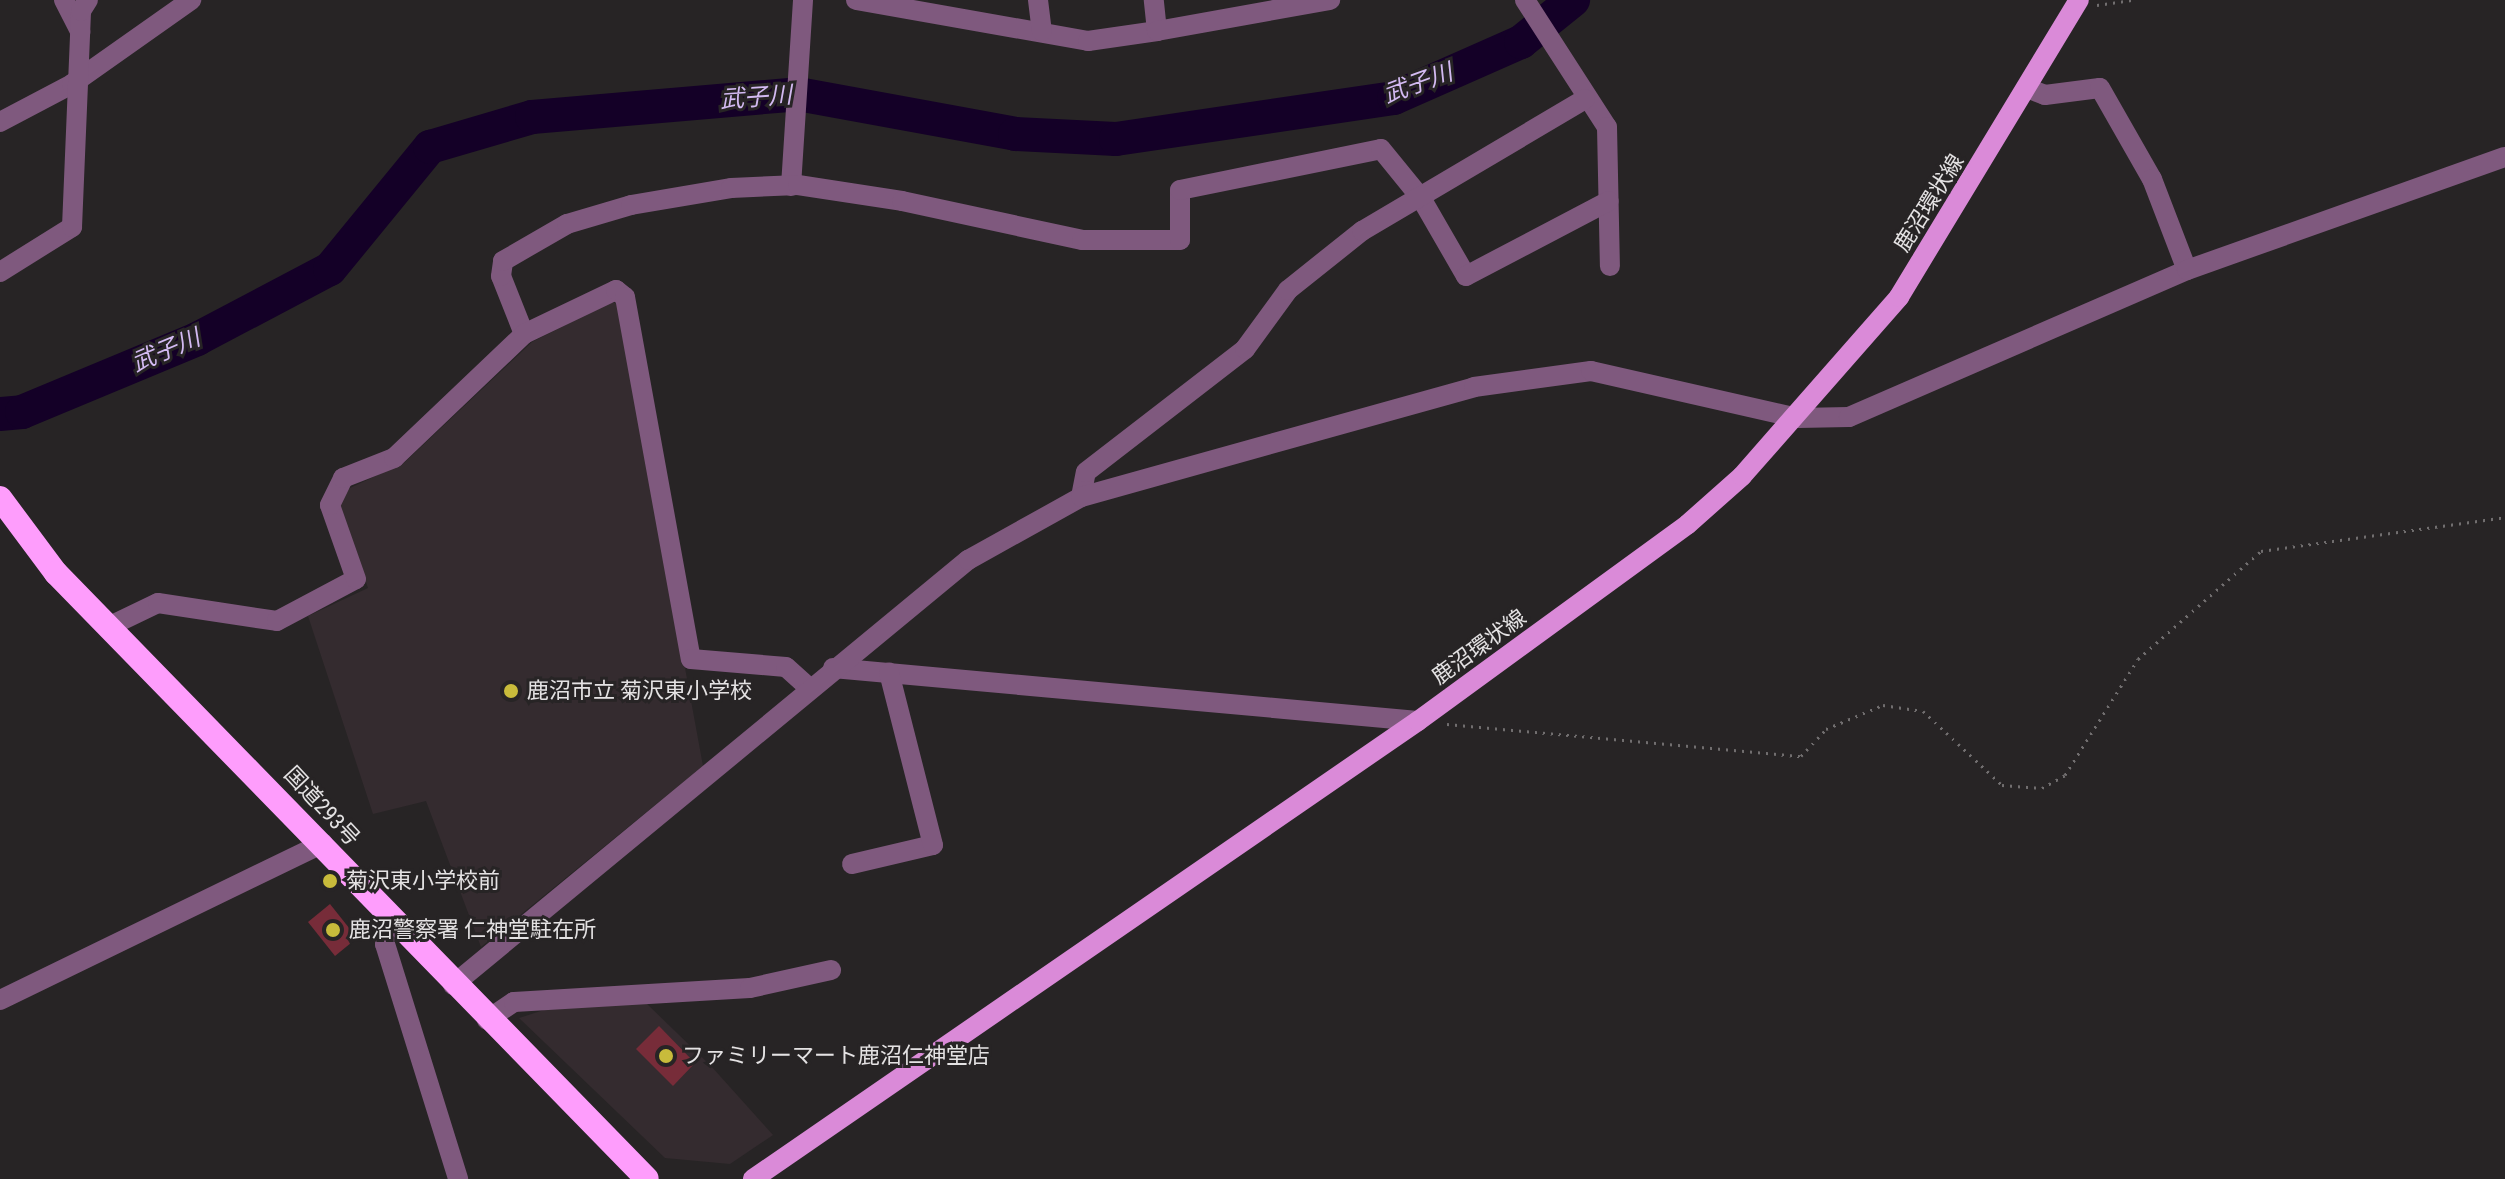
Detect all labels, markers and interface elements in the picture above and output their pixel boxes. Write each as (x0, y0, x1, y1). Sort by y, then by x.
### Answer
water label: 武子川 (1379, 58, 1457, 110)
water label: 武子川 (719, 81, 793, 115)
street label: 鹿沼環状線 (1889, 149, 1969, 257)
water label: 武子川 (127, 324, 205, 378)
street label: 鹿沼環状線 (1427, 604, 1531, 690)
place label: 鹿沼市立 菊沢東小学校 (527, 678, 752, 704)
marker: 鹿沼市立 菊沢東小学校 (502, 682, 520, 700)
street label: 国道293号 (279, 761, 365, 851)
place label: 菊沢東小学校前 (346, 868, 500, 894)
marker: 菊沢東小学校前 (321, 872, 339, 890)
place label: 鹿沼警察署 仁神堂駐在所 (349, 917, 596, 943)
marker: 鹿沼警察署 仁神堂駐在所 (324, 921, 342, 939)
place label: ファミリーマート鹿沼仁神堂店 (682, 1043, 990, 1069)
marker: ファミリーマート鹿沼仁神堂店 (657, 1047, 675, 1065)

